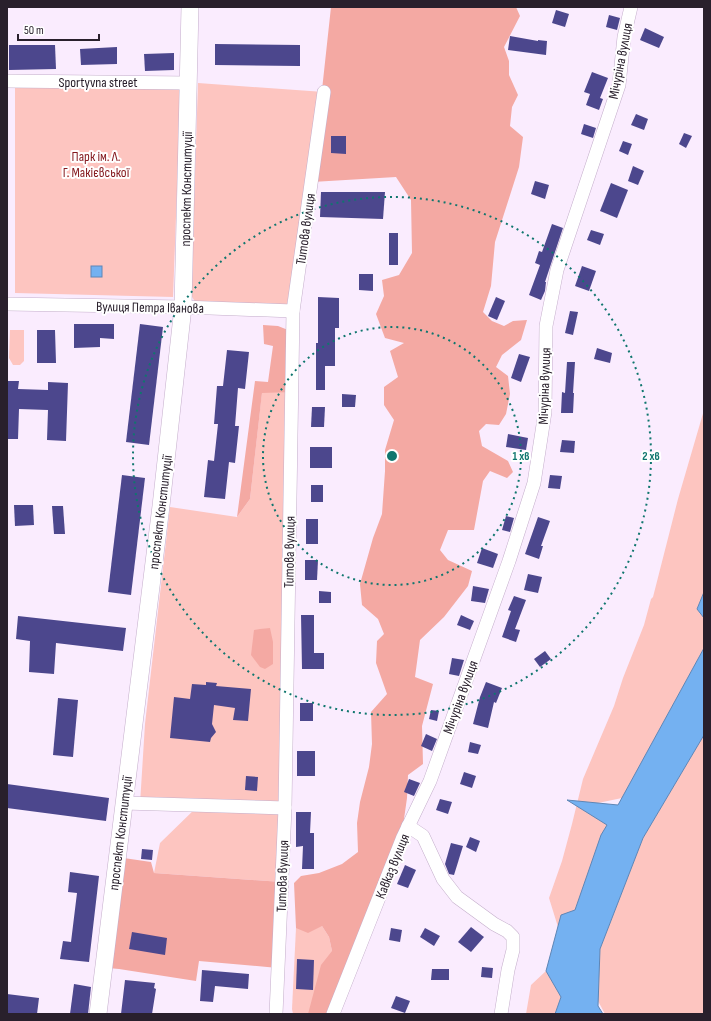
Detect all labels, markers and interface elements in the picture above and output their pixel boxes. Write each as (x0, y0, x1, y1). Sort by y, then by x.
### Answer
scale bar (18, 16, 99, 42)
street label: Мічуріна вулиця (605, 22, 636, 101)
text: 50 m (24, 23, 44, 38)
street label: Sportyvna street (58, 74, 138, 91)
street label: проспект Конституції (177, 131, 196, 247)
park label: Парк ім. Л. Г. Макієвської (63, 148, 130, 181)
street label: Титова вулиця (292, 192, 319, 266)
street label: Вулиця Петра Іванова (96, 298, 204, 317)
street label: Мічуріна вулиця (535, 347, 554, 425)
centre of rings (385, 449, 399, 463)
text: 1 хв (513, 449, 529, 464)
text: 2 хв (642, 449, 660, 464)
street label: проспект Конституції (145, 454, 176, 570)
street label: Титова вулиця (280, 516, 299, 588)
street label: Мічуріна вулиця (439, 658, 482, 736)
street label: проспект Конституції (105, 775, 136, 891)
street label: Кавказ вулиця (372, 831, 413, 901)
street label: Титова вулиця (273, 840, 292, 912)

